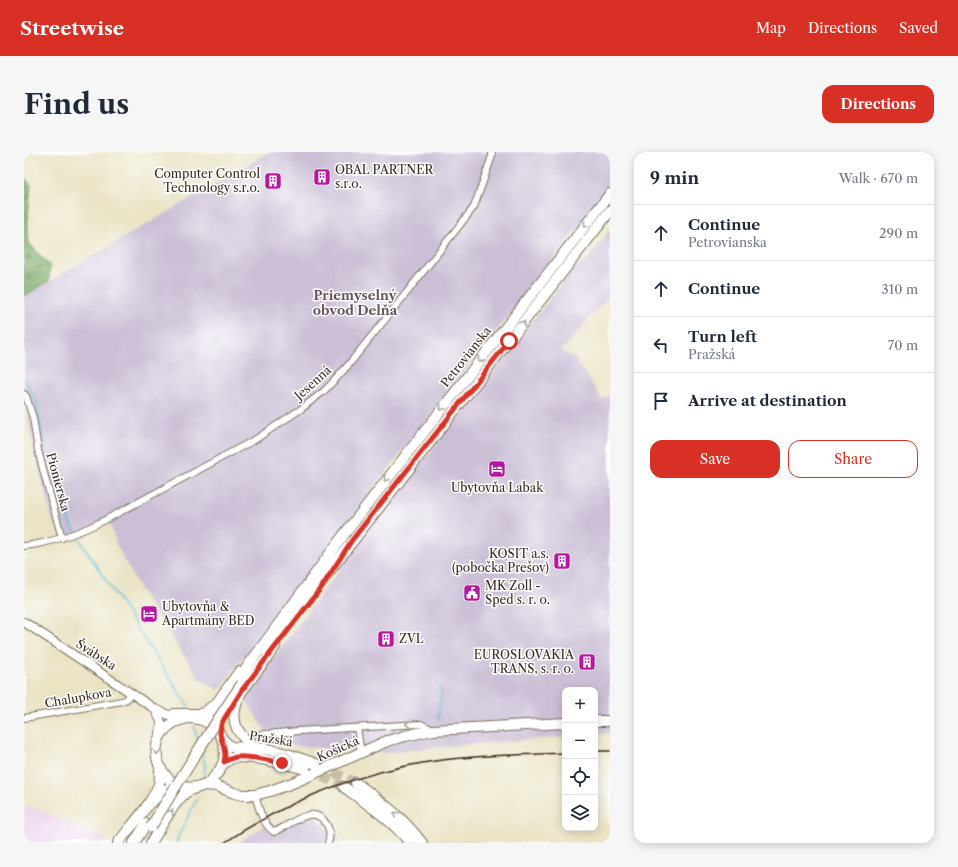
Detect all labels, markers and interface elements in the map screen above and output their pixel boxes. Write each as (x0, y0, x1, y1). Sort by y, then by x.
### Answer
text: Streetwise (20, 17, 124, 40)
text: Map (756, 19, 786, 37)
text: Directions (808, 19, 877, 37)
text: Saved (899, 19, 938, 37)
button: Directions (822, 85, 934, 123)
text: Find us (24, 87, 129, 121)
place label: OBAL PARTNER s.r.o. (335, 162, 434, 191)
place label: Computer Control Technology s.r.o. (154, 166, 260, 195)
building icon: OBAL PARTNER s.r.o. (312, 167, 332, 187)
text: 9 min (650, 168, 699, 188)
text: Walk · 670 m (839, 170, 918, 186)
building icon: Computer Control Technology s.r.o. (263, 171, 283, 191)
text: Continue (688, 215, 760, 234)
one-way arrow (584, 220, 591, 227)
icon: ahead (650, 222, 672, 244)
text: 290 m (879, 225, 918, 241)
text: Petrovianska (688, 234, 767, 250)
icon: ahead (650, 278, 672, 300)
text: Continue (688, 279, 760, 298)
text: 310 m (882, 281, 918, 297)
district label: Priemyselný obvod Delňa (313, 287, 398, 318)
one-way arrow (518, 320, 525, 327)
street label: Petrovianska (437, 323, 494, 390)
text: Turn left (688, 327, 757, 346)
route start (500, 332, 518, 350)
icon: left (650, 334, 672, 356)
text: 70 m (888, 337, 918, 353)
text: Pražská (688, 346, 735, 362)
one-way arrow (477, 355, 484, 362)
street label: Jesenná (290, 362, 335, 404)
icon: arrive (650, 390, 672, 412)
text: Arrive at destination (688, 391, 847, 410)
one-way arrow (440, 404, 447, 411)
button: Save (650, 440, 780, 478)
button: Share (788, 440, 918, 478)
street label: Pionierska (43, 451, 74, 513)
hotel icon: Ubytovňa Labak (487, 459, 507, 479)
one-way arrow (384, 475, 391, 482)
place label: Ubytovňa Labak (451, 480, 544, 495)
place label: KOSIT a.s. (pobočka Prešov) (452, 546, 549, 575)
building icon: KOSIT a.s. (pobočka Prešov) (552, 551, 572, 571)
place label: MK Zoll - Sped s. r. o. (485, 578, 550, 607)
public building icon: MK Zoll - Sped s. r. o. (462, 583, 482, 603)
place label: Ubytovňa & Apartmány BED (161, 599, 255, 628)
hotel icon: Ubytovňa & Apartmány BED (139, 604, 159, 624)
building icon: ZVL (376, 629, 396, 649)
place label: ZVL (399, 631, 424, 646)
street label: Švábska (73, 635, 120, 674)
place label: EUROSLOVAKIA TRANS, s. r. o. (474, 647, 575, 676)
building icon: EUROSLOVAKIA TRANS, s. r. o. (577, 652, 597, 672)
street label: Chalupkova (43, 684, 113, 711)
map controls (562, 687, 598, 831)
button: + (562, 687, 598, 723)
one-way arrow (405, 720, 411, 729)
button: − (562, 723, 598, 759)
street label: Pražská (248, 728, 294, 749)
street label: Košická (314, 732, 362, 764)
one-way arrow (153, 749, 161, 755)
route end (273, 754, 291, 772)
button: locate (562, 759, 598, 795)
button: layers (562, 795, 598, 831)
one-way arrow (166, 809, 173, 816)
one-way arrow (393, 811, 401, 819)

